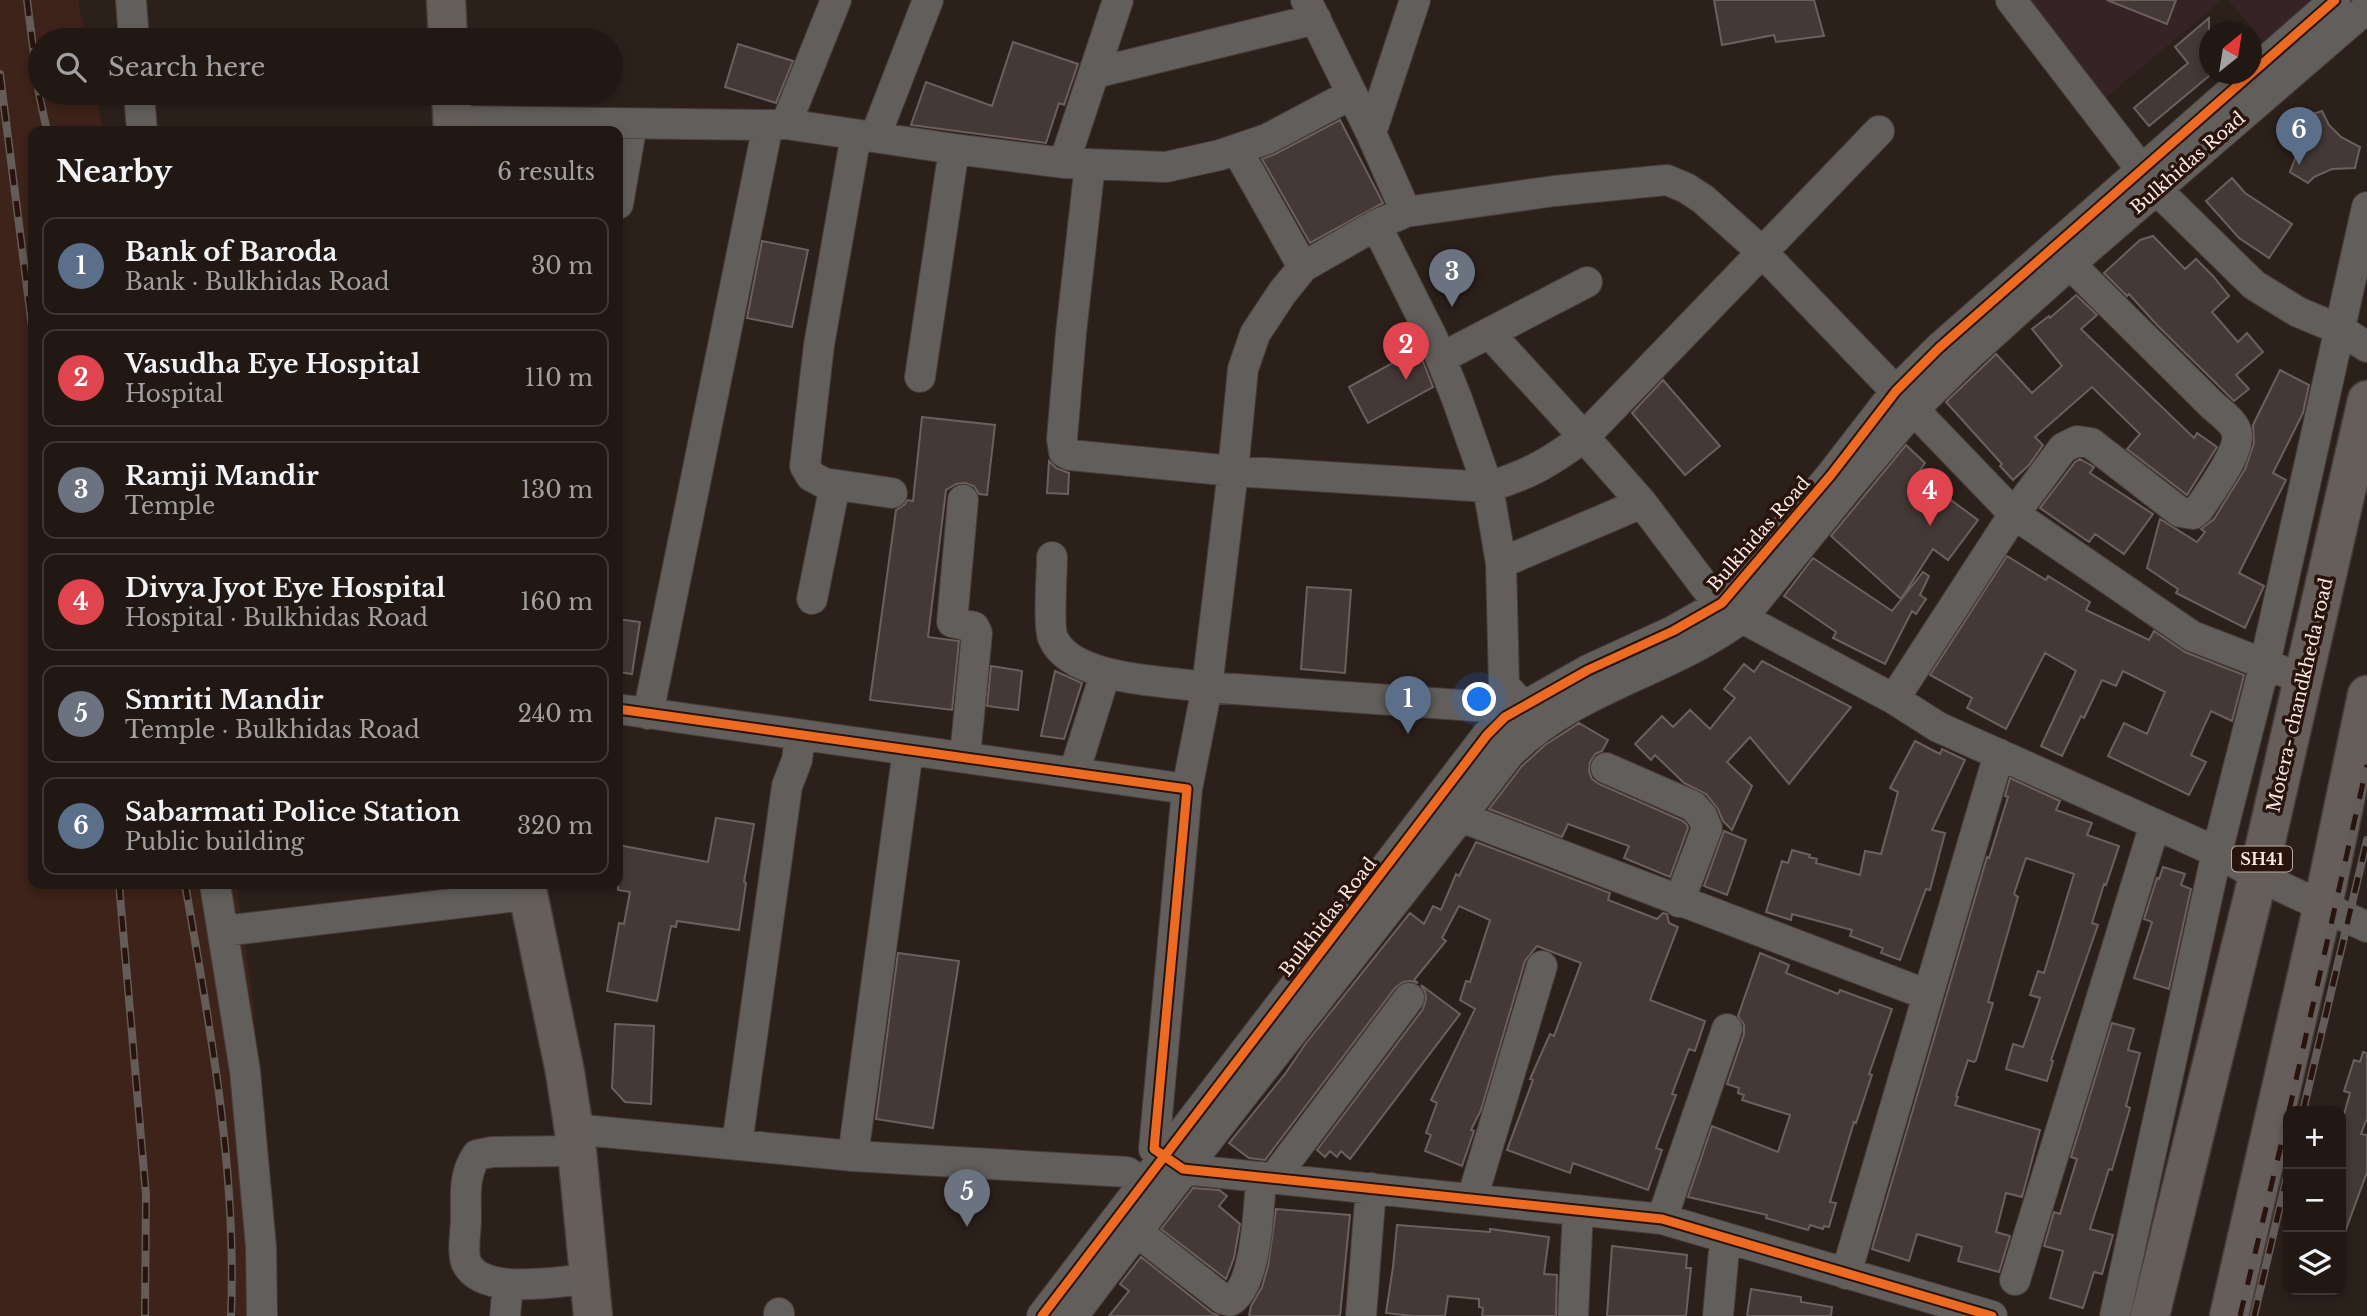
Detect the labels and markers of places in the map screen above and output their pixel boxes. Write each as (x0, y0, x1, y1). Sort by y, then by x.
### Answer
pin: 6 (2276, 107, 2322, 165)
pin: 3 (1429, 249, 1475, 307)
pin: 2 (1383, 322, 1429, 380)
pin: 4 (1907, 468, 1953, 526)
pin: 1 (1385, 676, 1431, 734)
pin: 5 (944, 1169, 990, 1227)

